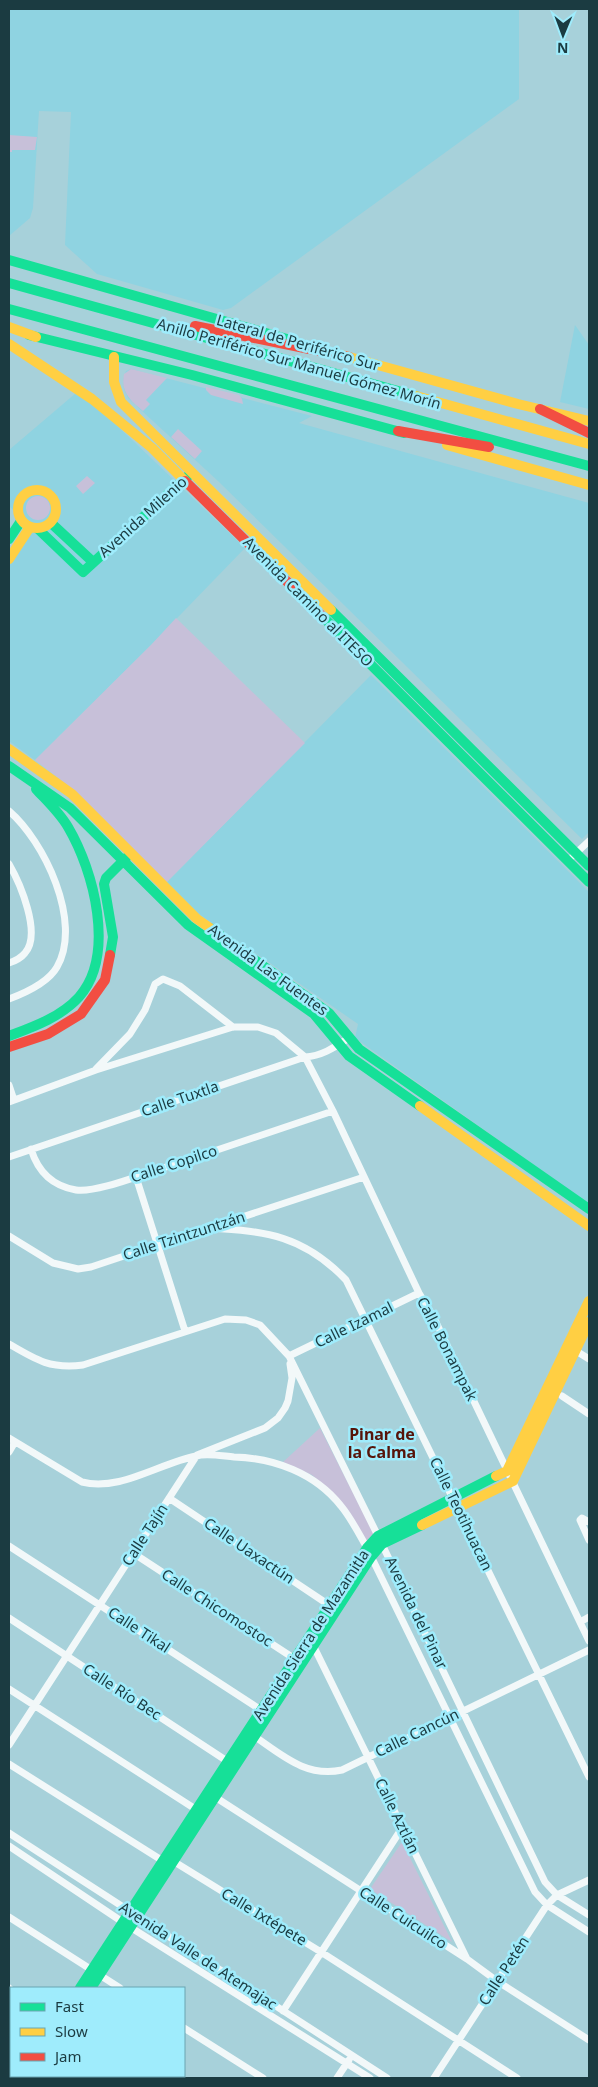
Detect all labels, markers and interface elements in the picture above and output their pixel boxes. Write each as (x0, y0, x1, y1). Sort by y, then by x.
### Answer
north arrow (538, 10, 588, 60)
text: N (557, 39, 569, 58)
street label: Lateral de Periférico Sur (214, 309, 382, 375)
street label: Anillo Periférico Sur Manuel Gómez Morín (155, 313, 444, 413)
street label: Avenida Milenio (94, 471, 191, 561)
street label: Avenida Camino al ITESO (239, 532, 378, 671)
street label: Avenida Las Fuentes (205, 919, 333, 1019)
street label: Calle Tuxtla (138, 1075, 221, 1121)
street label: Calle Copilco (128, 1140, 219, 1186)
street label: Calle Tzintzuntzán (120, 1206, 247, 1264)
street label: Calle Bonampak (413, 1293, 483, 1404)
street label: Calle Izamal (311, 1297, 396, 1352)
district label: Pinar de la Calma (348, 1423, 416, 1463)
street label: Calle Teotihuacan (426, 1453, 498, 1574)
street label: Calle Tajín (117, 1499, 172, 1569)
street label: Calle Uaxactún (200, 1513, 299, 1588)
street label: Avenida Sierra de Mazamitla (247, 1545, 373, 1724)
street label: Avenida del Pinar (381, 1553, 453, 1672)
street label: Calle Chicomostoc (158, 1564, 277, 1651)
street label: Calle Tikal (105, 1602, 175, 1657)
street label: Calle Río Bec (80, 1658, 166, 1724)
street label: Calle Cancún (371, 1703, 462, 1761)
street label: Calle Aztlán (371, 1775, 425, 1857)
street label: Calle Cuicuilco (356, 1881, 451, 1953)
street label: Calle Ixtépete (218, 1883, 311, 1950)
street label: Avenida Valle de Atemajac (116, 1897, 281, 2014)
street label: Calle Petén (473, 1932, 533, 2009)
legend (10, 1987, 185, 2077)
text: Fast (55, 1996, 84, 2016)
text: Slow (55, 2021, 88, 2041)
text: Jam (53, 2046, 82, 2066)

